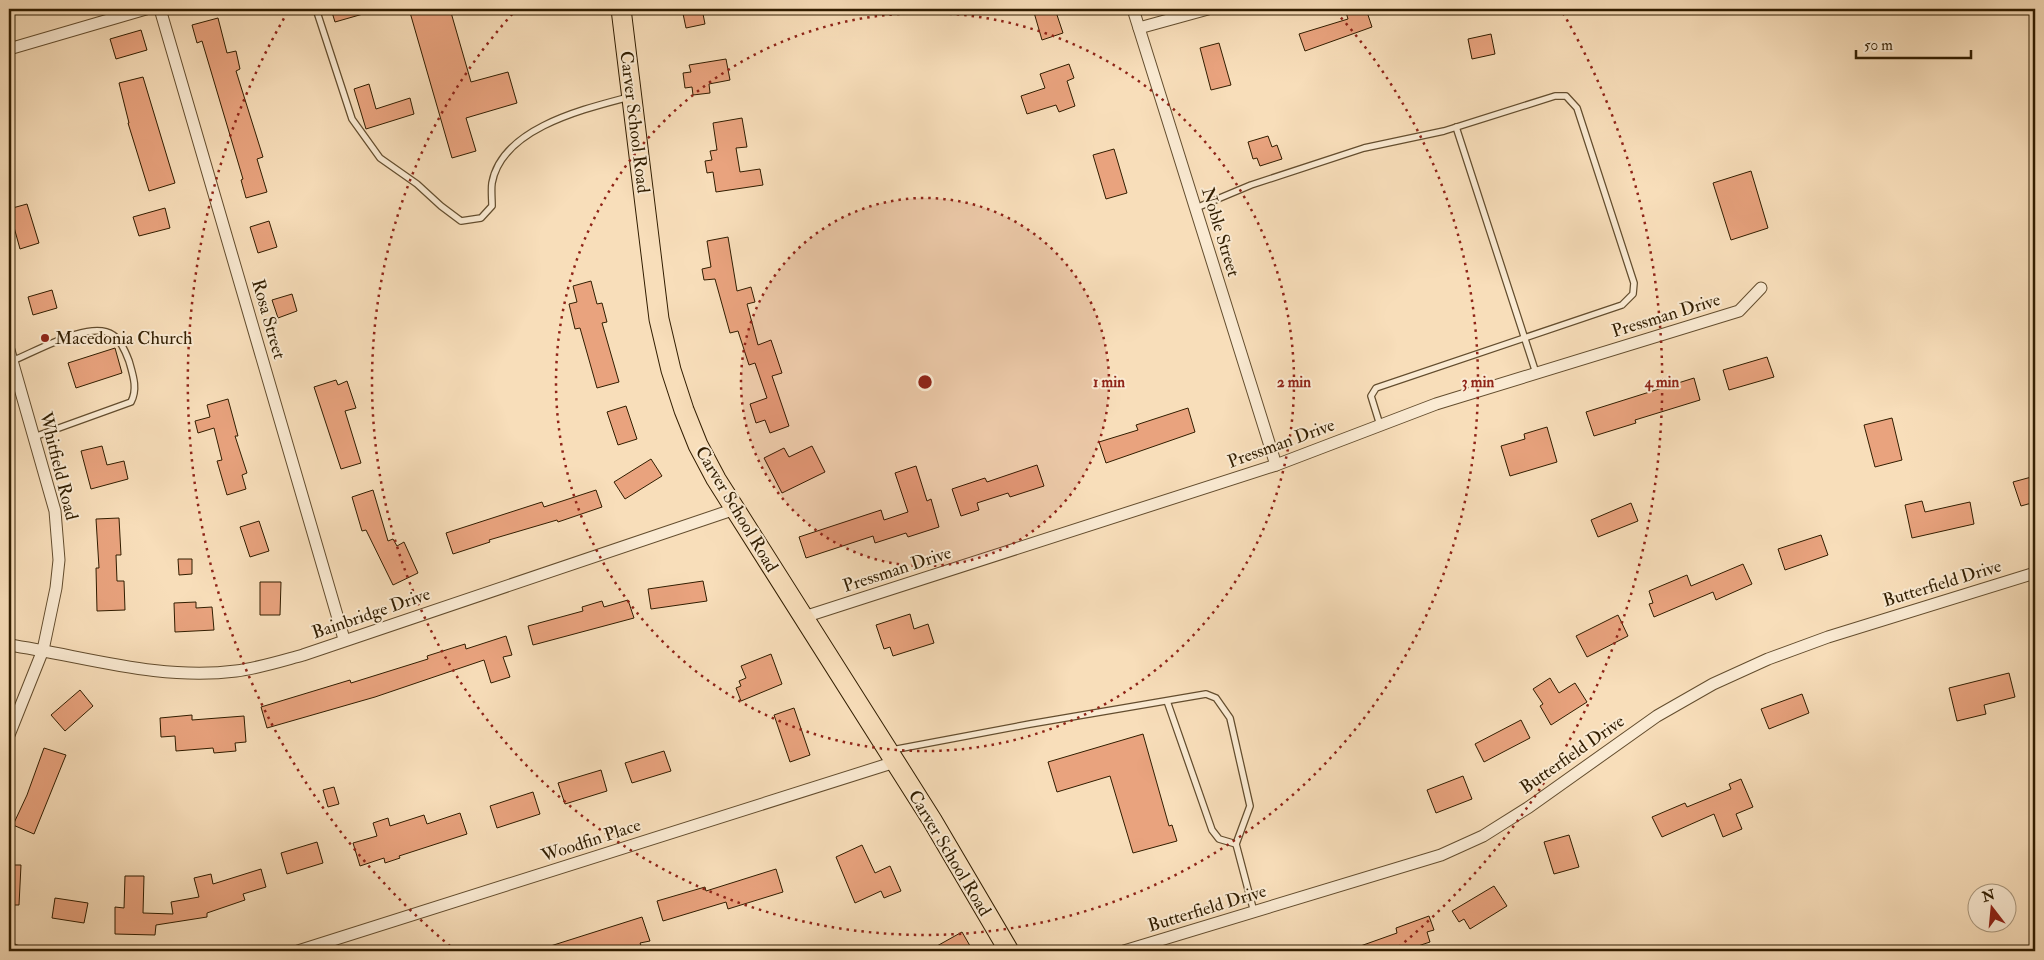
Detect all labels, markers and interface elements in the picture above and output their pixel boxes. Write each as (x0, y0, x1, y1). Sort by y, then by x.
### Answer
scale bar (1856, 28, 1972, 60)
text: 50 m (1864, 36, 1893, 55)
street label: Carver School Road (614, 50, 655, 195)
street label: Noble Street (1196, 185, 1245, 280)
street label: Rosa Street (246, 277, 291, 362)
street label: Pressman Drive (1609, 288, 1724, 343)
place label: Macedonia Church (55, 327, 193, 350)
marker: Macedonia Church (39, 332, 51, 344)
centre of rings (916, 373, 934, 391)
text: 1 min (1093, 373, 1125, 392)
text: 2 min (1277, 373, 1311, 392)
text: 3 min (1462, 373, 1494, 392)
text: 4 min (1644, 373, 1680, 392)
street label: Whitfield Road (34, 409, 83, 523)
street label: Pressman Drive (1224, 413, 1338, 474)
street label: Carver School Road (690, 442, 783, 577)
street label: Pressman Drive (840, 541, 955, 598)
street label: Butterfield Drive (1880, 554, 2005, 612)
street label: Bainbridge Drive (309, 582, 434, 644)
street label: Butterfield Drive (1515, 710, 1630, 799)
street label: Carver School Road (903, 786, 996, 921)
street label: Woodfin Place (538, 813, 644, 868)
street label: Butterfield Drive (1145, 879, 1270, 937)
north arrow (1966, 882, 2016, 932)
text: N (1979, 886, 1997, 906)

